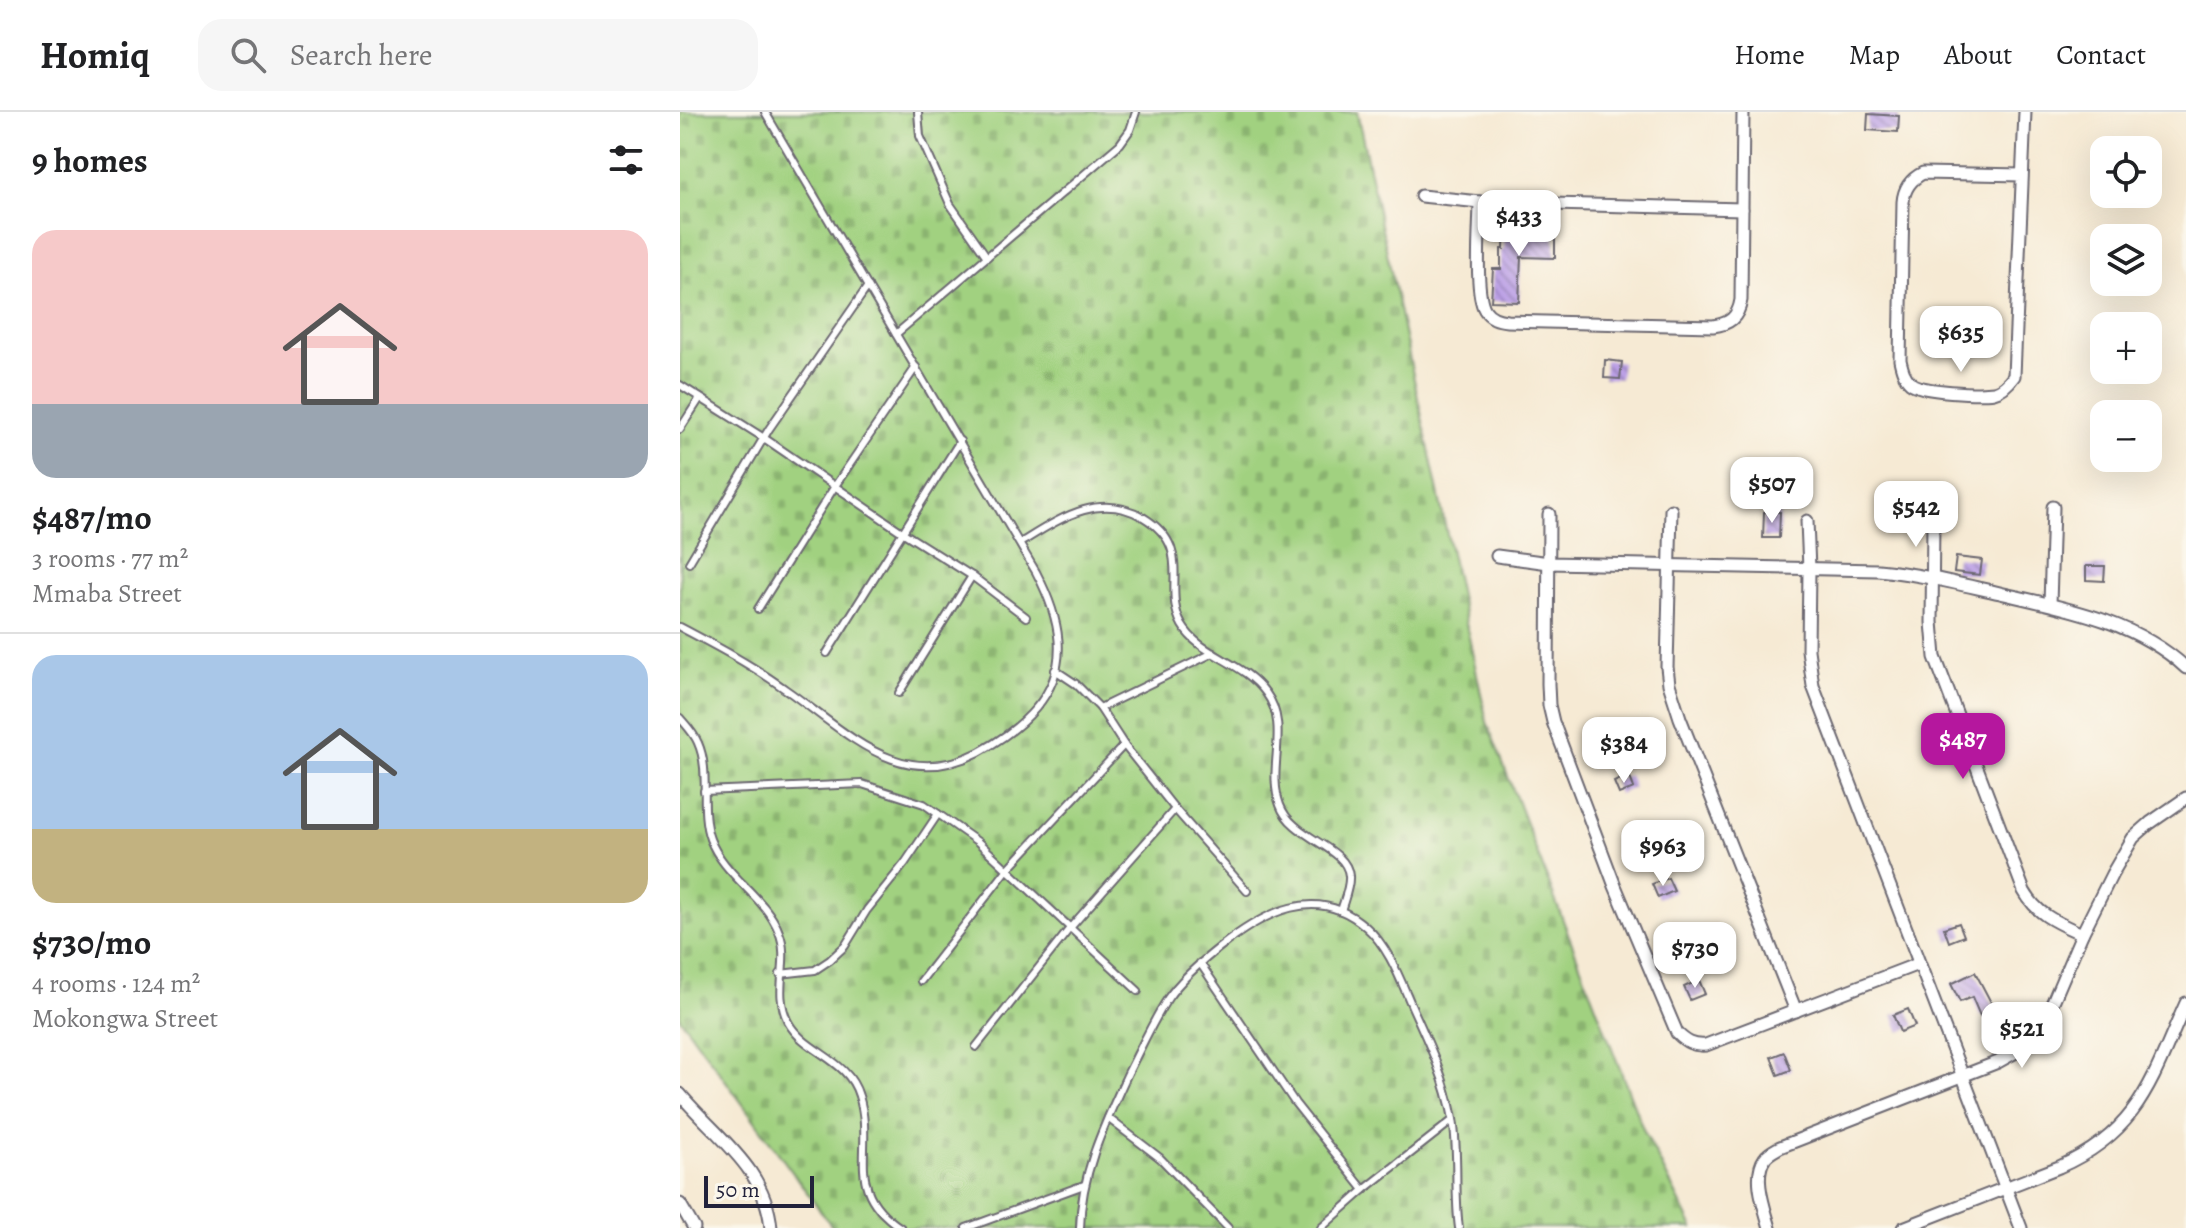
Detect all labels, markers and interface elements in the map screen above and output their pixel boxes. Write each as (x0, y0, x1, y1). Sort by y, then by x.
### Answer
search box (198, 19, 758, 91)
text: Homiq (40, 29, 150, 81)
icon: search (226, 33, 270, 77)
text: Search here (290, 35, 433, 75)
text: Home (1734, 36, 1805, 74)
text: Map (1849, 36, 1900, 74)
text: About (1944, 36, 2012, 74)
text: Contact (2056, 36, 2146, 74)
map controls (2090, 136, 2162, 472)
button: locate (2090, 136, 2162, 208)
text: 9 homes (32, 137, 148, 184)
icon: filters (604, 138, 648, 182)
pin: $433 (1472, 190, 1566, 258)
text: $433 (1496, 198, 1542, 233)
button: layers (2090, 224, 2162, 296)
icon: home (268, 282, 412, 426)
pin: $635 (1914, 306, 2008, 374)
button: + (2090, 312, 2162, 384)
text: $635 (1938, 314, 1984, 349)
button: − (2090, 400, 2162, 472)
pin: $507 (1725, 457, 1819, 525)
text: $507 (1748, 465, 1796, 500)
pin: $542 (1869, 481, 1963, 549)
text: $542 (1892, 489, 1940, 524)
text: $487/mo (32, 494, 152, 541)
text: 3 rooms · 77 m² (32, 541, 188, 576)
text: Mmaba Street (32, 576, 182, 611)
icon: home (268, 707, 412, 851)
pin: $487 (1916, 713, 2010, 781)
pin: $384 (1577, 717, 1671, 785)
text: $487 (1939, 721, 1987, 756)
text: $384 (1600, 725, 1648, 760)
pin: $963 (1616, 820, 1710, 888)
text: $963 (1639, 828, 1687, 863)
text: $730/mo (32, 919, 151, 966)
pin: $730 (1648, 922, 1742, 990)
text: $730 (1671, 930, 1719, 965)
text: 4 rooms · 124 m² (32, 966, 200, 1001)
text: Mokongwa Street (32, 1001, 218, 1036)
pin: $521 (1975, 1002, 2069, 1070)
text: $521 (1999, 1010, 2045, 1045)
scale bar (704, 1172, 814, 1208)
text: 50 m (716, 1175, 760, 1205)

